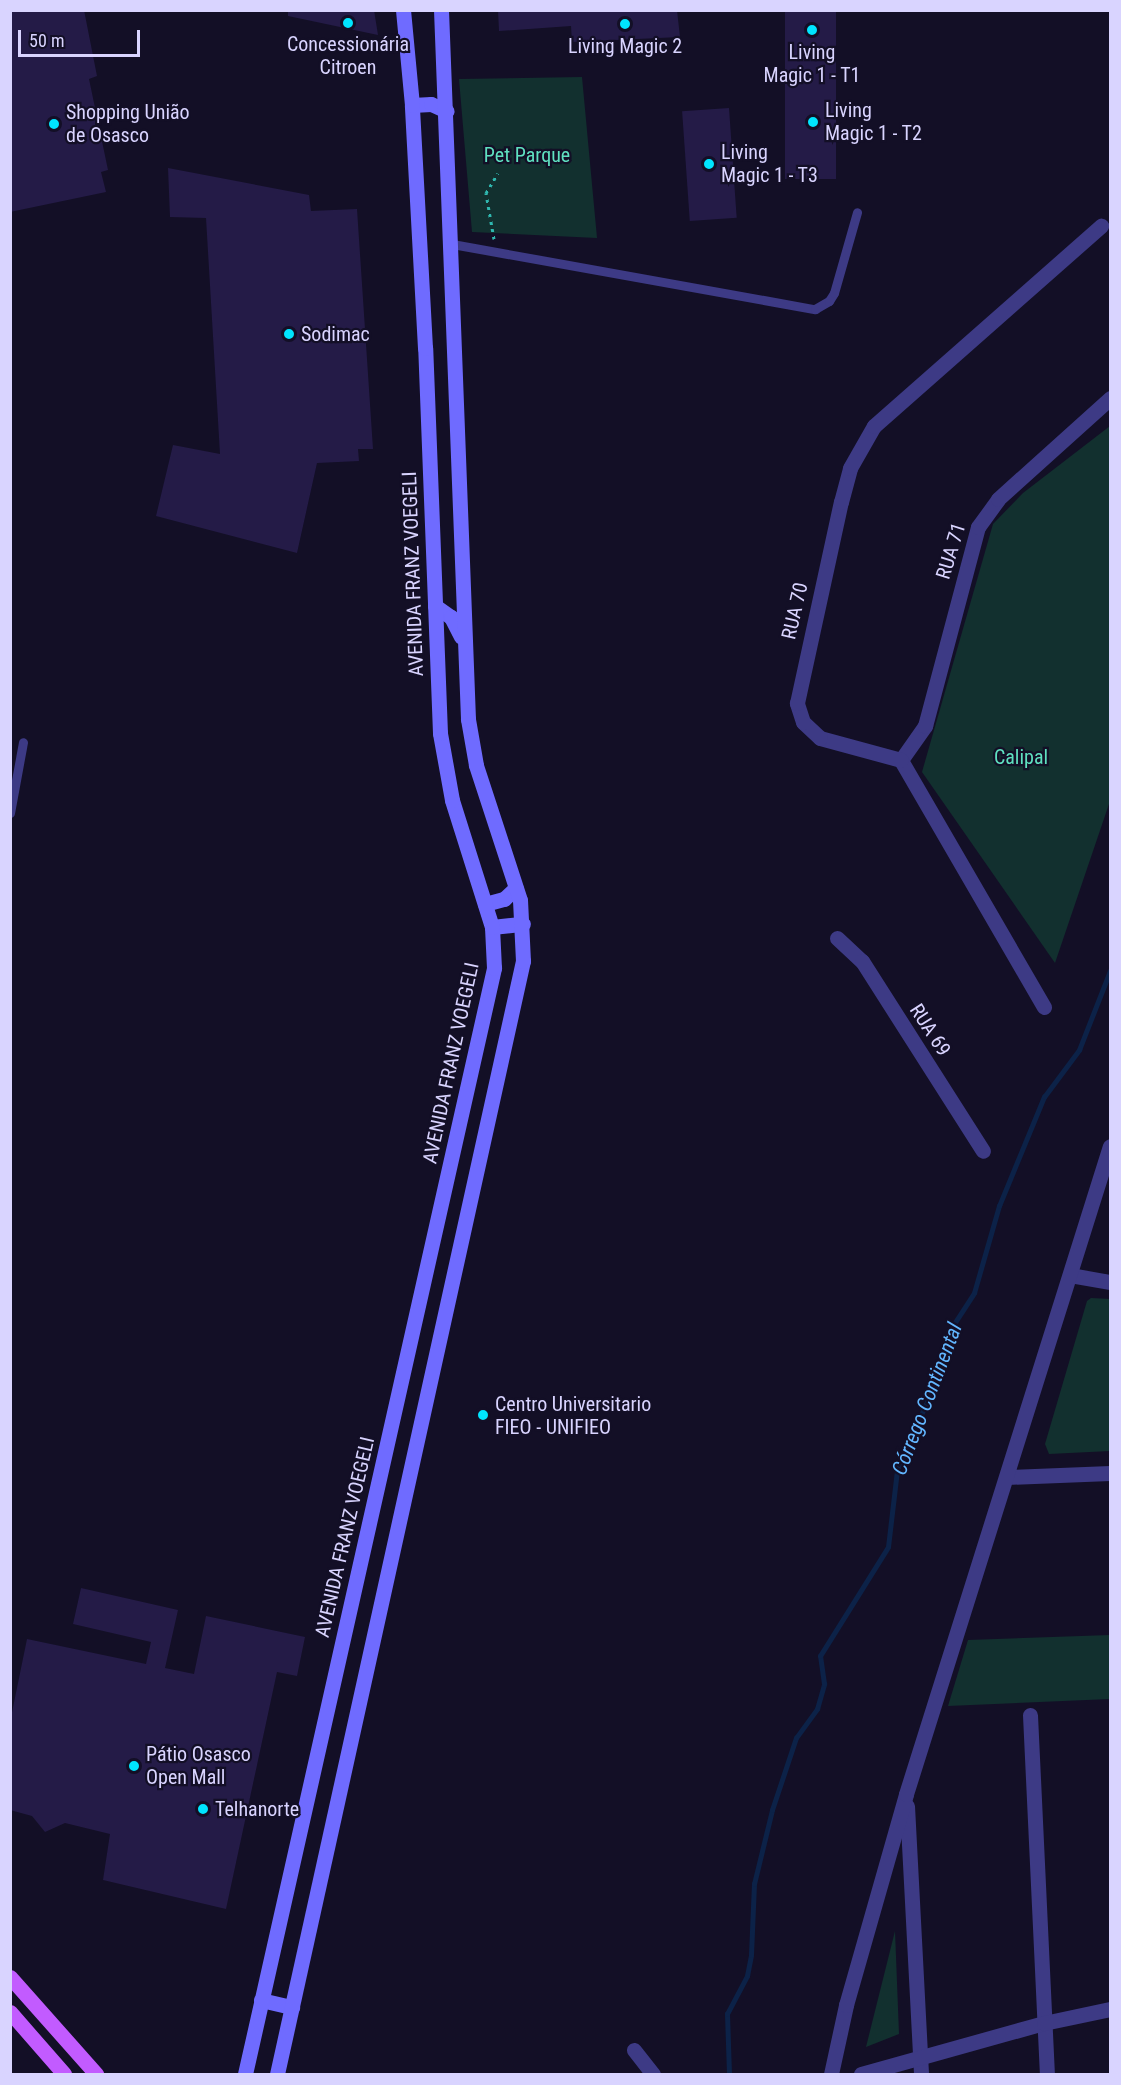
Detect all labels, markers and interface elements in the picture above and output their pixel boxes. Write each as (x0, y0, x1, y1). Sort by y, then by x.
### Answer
marker: Concessionária Citroen (341, 16, 355, 30)
marker: Living Magic 2 (618, 17, 632, 31)
scale bar (21, 18, 142, 56)
marker: Living Magic 1 - T1 (805, 23, 819, 37)
text: 50 m (29, 30, 64, 51)
place label: Concessionária Citroen (287, 33, 409, 80)
place label: Living Magic 2 (568, 34, 682, 58)
place label: Living Magic 1 - T1 (763, 40, 861, 87)
place label: Living Magic 1 - T2 (825, 98, 922, 145)
place label: Shopping União de Osasco (66, 100, 190, 147)
marker: Living Magic 1 - T2 (806, 115, 820, 129)
marker: Shopping União de Osasco (47, 117, 61, 131)
place label: Living Magic 1 - T3 (721, 140, 818, 187)
park label: Pet Parque (484, 143, 570, 167)
marker: Living Magic 1 - T3 (702, 157, 716, 171)
place label: Sodimac (301, 322, 370, 346)
marker: Sodimac (282, 327, 296, 341)
street label: AVENIDA FRANZ VOEGELI (397, 471, 429, 677)
street label: RUA 71 (931, 520, 971, 582)
street label: RUA 70 (777, 580, 813, 642)
park label: Calipal (994, 745, 1048, 769)
street label: AVENIDA FRANZ VOEGELI (418, 960, 484, 1166)
street label: RUA 69 (904, 999, 956, 1061)
water label: Córrego Continental (886, 1319, 968, 1479)
place label: Centro Universitario FIEO - UNIFIEO (495, 1392, 651, 1439)
marker: Centro Universitario FIEO - UNIFIEO (476, 1408, 490, 1422)
street label: AVENIDA FRANZ VOEGELI (310, 1434, 380, 1640)
place label: Pátio Osasco Open Mall (146, 1742, 251, 1789)
marker: Pátio Osasco Open Mall (127, 1759, 141, 1773)
place label: Telhanorte (215, 1797, 299, 1821)
marker: Telhanorte (196, 1802, 210, 1816)

